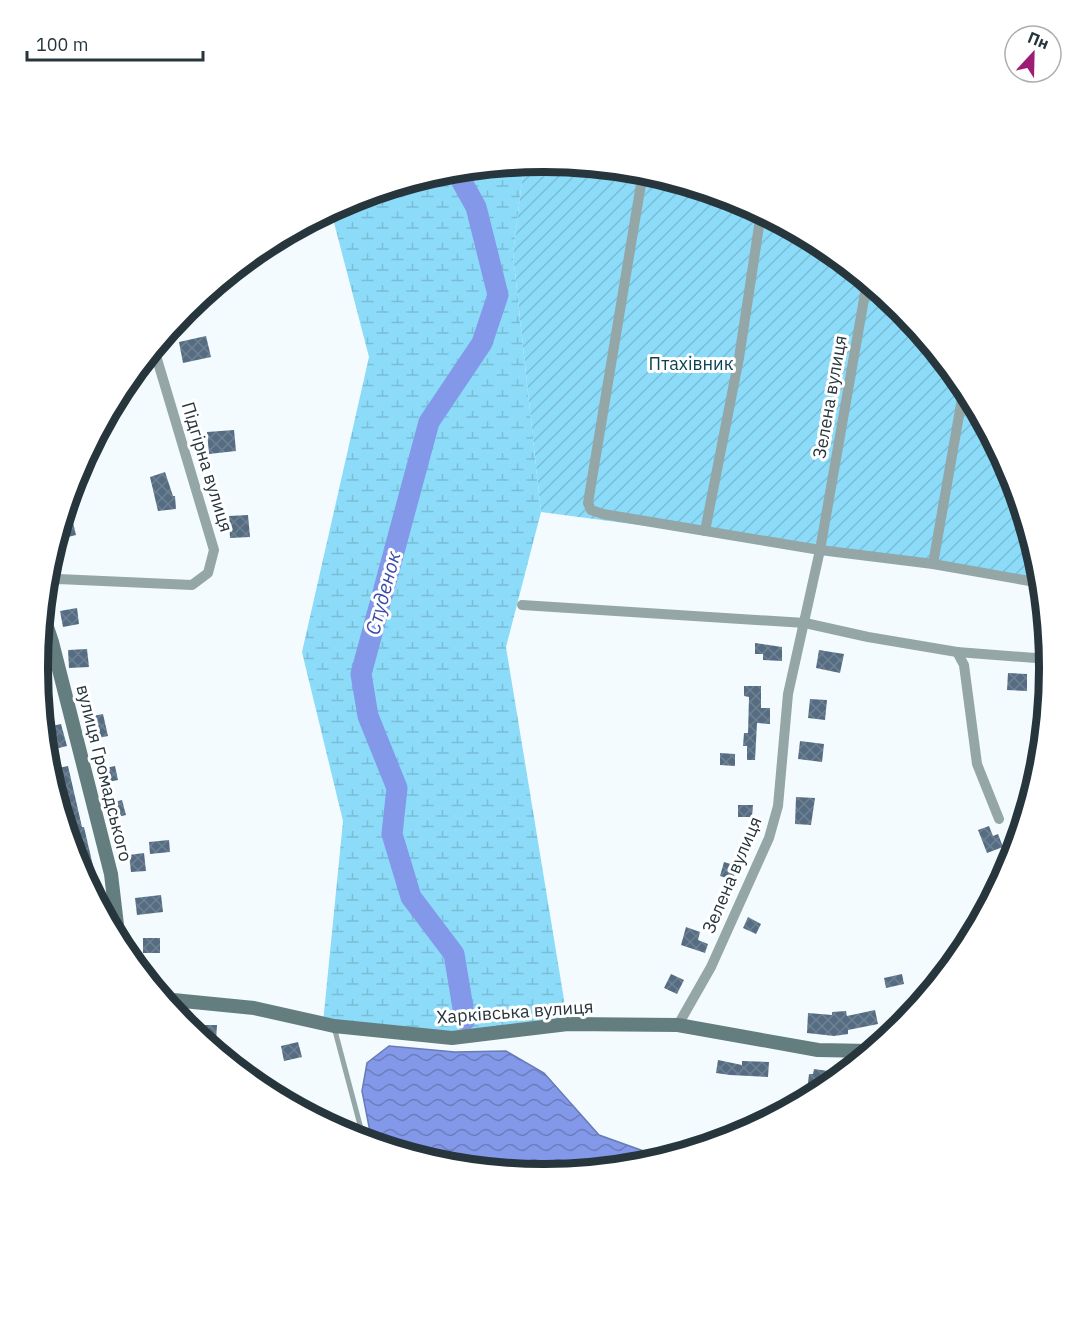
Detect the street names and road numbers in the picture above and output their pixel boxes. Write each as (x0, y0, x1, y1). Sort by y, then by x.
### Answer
street label: Зелена вулиця (807, 333, 852, 460)
street label: Підгірна вулиця (177, 399, 238, 535)
street label: вулиця Громадського (71, 682, 138, 864)
street label: Зелена вулиця (697, 813, 767, 937)
street label: Харківська вулиця (436, 995, 594, 1028)

